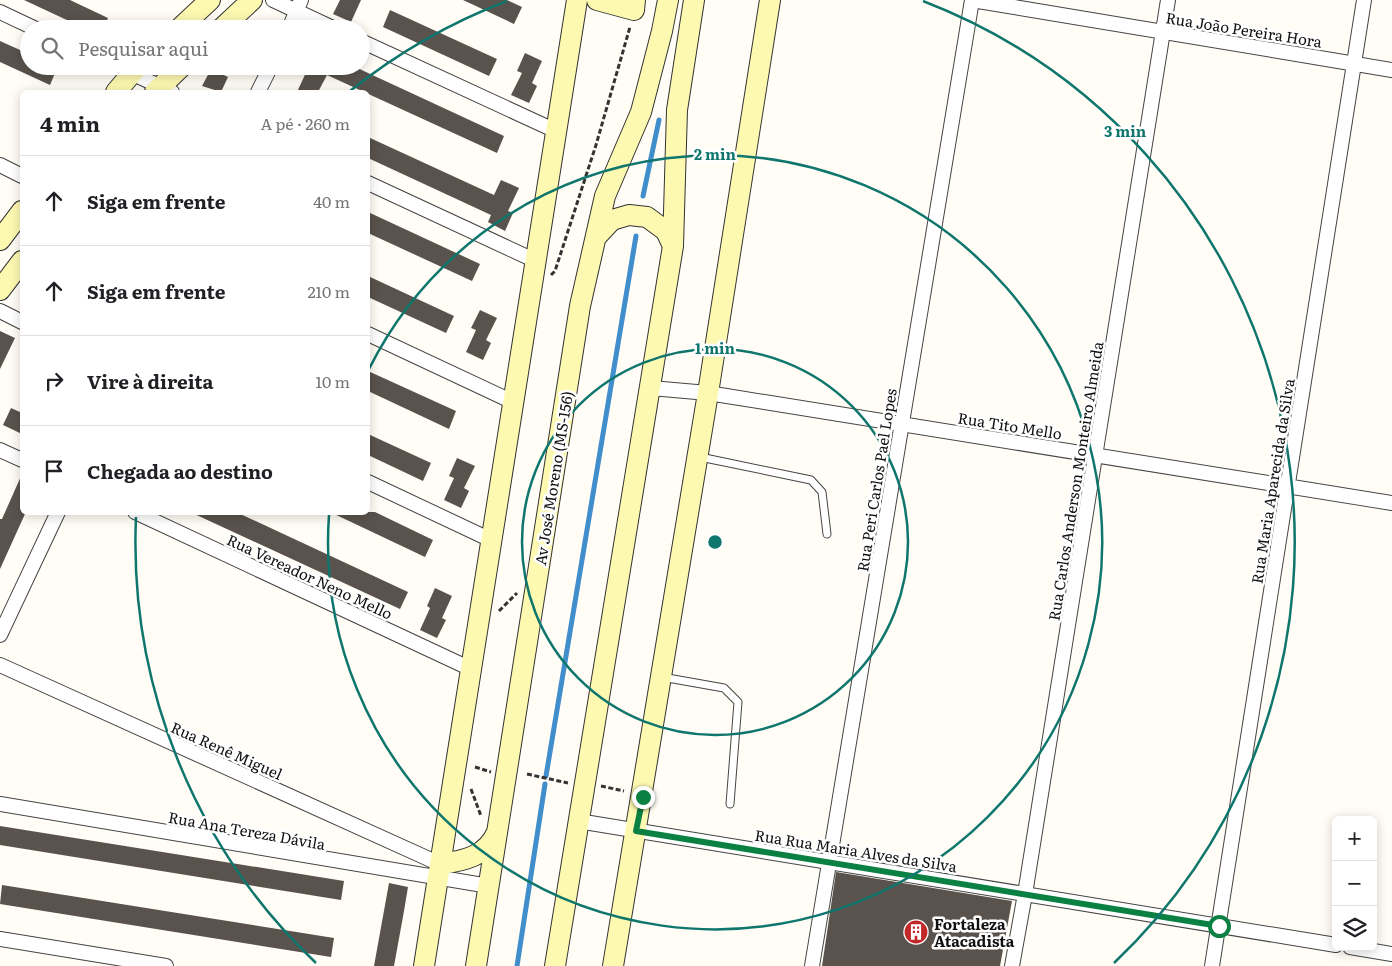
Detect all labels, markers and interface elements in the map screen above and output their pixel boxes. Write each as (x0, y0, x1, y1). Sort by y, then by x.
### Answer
street label: Rua João Pereira Hora (1164, 5, 1325, 53)
search box (20, 20, 370, 75)
icon: search (38, 34, 66, 62)
text: Pesquisar aqui (78, 34, 208, 62)
text: 4 min (40, 107, 100, 138)
text: A pé · 260 m (260, 111, 350, 135)
text: 3 min (1104, 119, 1147, 142)
text: 2 min (694, 142, 737, 165)
icon: ahead (40, 187, 68, 215)
text: Siga em frente (87, 187, 225, 215)
text: 40 m (313, 189, 350, 213)
icon: ahead (40, 277, 68, 305)
text: Siga em frente (87, 277, 225, 305)
text: 210 m (307, 279, 350, 303)
text: 1 min (695, 336, 736, 359)
street label: Rua Carlos Anderson Monteiro Almeida (1042, 339, 1109, 622)
icon: right (40, 367, 68, 395)
text: Vire à direita (87, 367, 214, 395)
text: 10 m (316, 369, 350, 393)
street label: Rua Maria Aparecida da Silva (1244, 376, 1300, 585)
street label: Rua Peri Carlos Pael Lopes (850, 387, 902, 573)
street label: Av José Moreno (MS-156) (528, 389, 578, 567)
street label: Rua Tito Mello (956, 405, 1064, 445)
icon: arrive (40, 457, 68, 485)
text: Chegada ao destino (87, 457, 273, 485)
street label: Rua Vereador Neno Mello (223, 527, 397, 625)
centre of rings (706, 533, 724, 551)
street label: Rua Renê Miguel (168, 715, 286, 785)
route end (632, 786, 655, 809)
street label: Rua Ana Tereza Dávila (167, 805, 328, 855)
map controls (1332, 816, 1377, 951)
button: + (1332, 816, 1377, 861)
street label: Rua Rua Maria Alves da Silva (753, 823, 960, 877)
button: − (1332, 861, 1377, 906)
button: layers (1332, 906, 1377, 951)
place label: Fortaleza Atacadista (934, 912, 1015, 952)
route start (1208, 915, 1231, 938)
building icon: Fortaleza Atacadista (903, 919, 929, 945)

